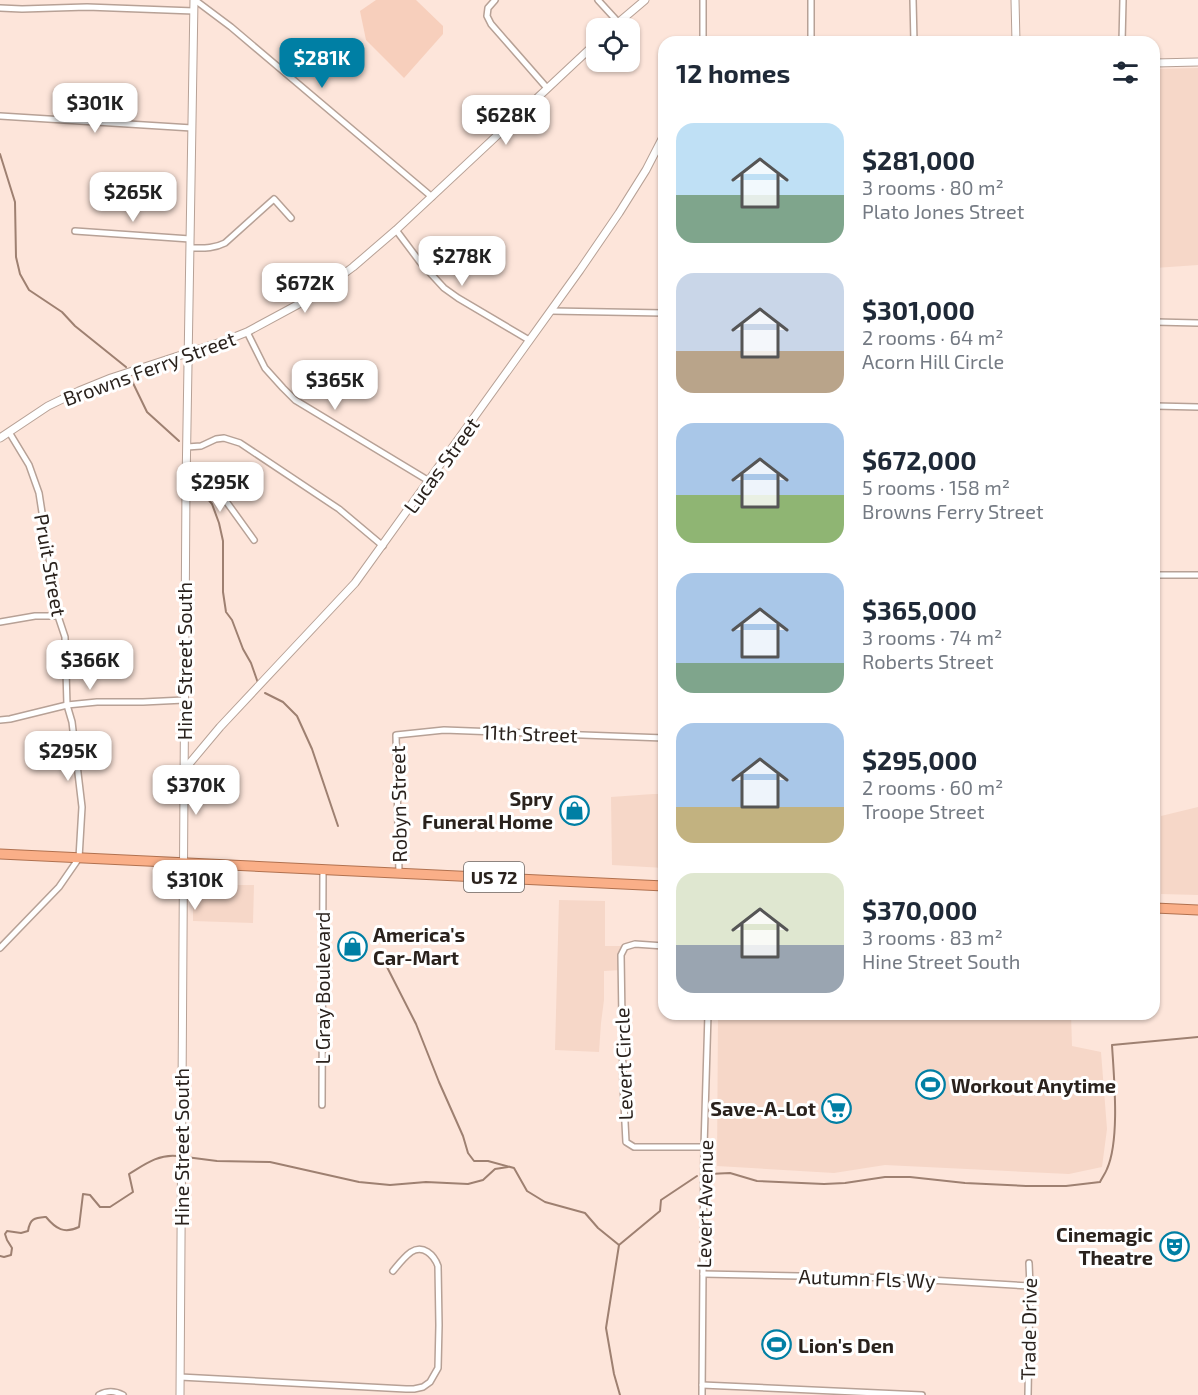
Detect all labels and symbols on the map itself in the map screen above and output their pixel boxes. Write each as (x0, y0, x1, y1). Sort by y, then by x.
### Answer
pin: $281K (280, 38, 364, 89)
pin: $301K (53, 83, 137, 134)
pin: $628K (464, 95, 548, 146)
pin: $265K (91, 172, 175, 223)
pin: $278K (420, 236, 504, 287)
pin: $672K (263, 263, 347, 314)
street label: Browns Ferry Street (60, 326, 239, 410)
pin: $365K (293, 360, 377, 411)
street label: Lucas Street (398, 412, 484, 518)
pin: $295K (178, 462, 262, 513)
street label: Pruit Street (30, 512, 72, 619)
street label: Hine Street South (172, 582, 196, 740)
pin: $366K (48, 640, 132, 691)
street label: 11th Street (482, 719, 578, 747)
pin: $295K (26, 731, 110, 782)
street label: Robyn Street (385, 745, 411, 863)
pin: $370K (154, 765, 238, 816)
place label: Spry Funeral Home (422, 786, 554, 833)
shop icon: Spry Funeral Home (558, 794, 590, 826)
pin: $310K (153, 860, 237, 911)
road number: US 72 (464, 862, 524, 892)
street label: L Gray Boulevard (310, 912, 334, 1064)
place label: America's Car-Mart (373, 922, 465, 969)
shop icon: America's Car-Mart (336, 930, 368, 962)
street label: Levert Circle (609, 1007, 637, 1121)
street label: Hine Street South (169, 1068, 193, 1226)
sports icon: Workout Anytime (914, 1069, 946, 1101)
place label: Workout Anytime (951, 1073, 1116, 1098)
supermarket icon: Save-A-Lot (821, 1092, 853, 1124)
place label: Save-A-Lot (710, 1096, 816, 1120)
street label: Levert Avenue (691, 1139, 717, 1269)
place label: Cinemagic Theatre (1056, 1222, 1153, 1269)
theatre icon: Cinemagic Theatre (1158, 1230, 1190, 1262)
street label: Autumn Fls Wy (798, 1264, 936, 1292)
street label: Trade Drive (1015, 1277, 1041, 1381)
sports icon: Lion's Den (761, 1329, 793, 1361)
place label: Lion's Den (798, 1333, 894, 1357)

